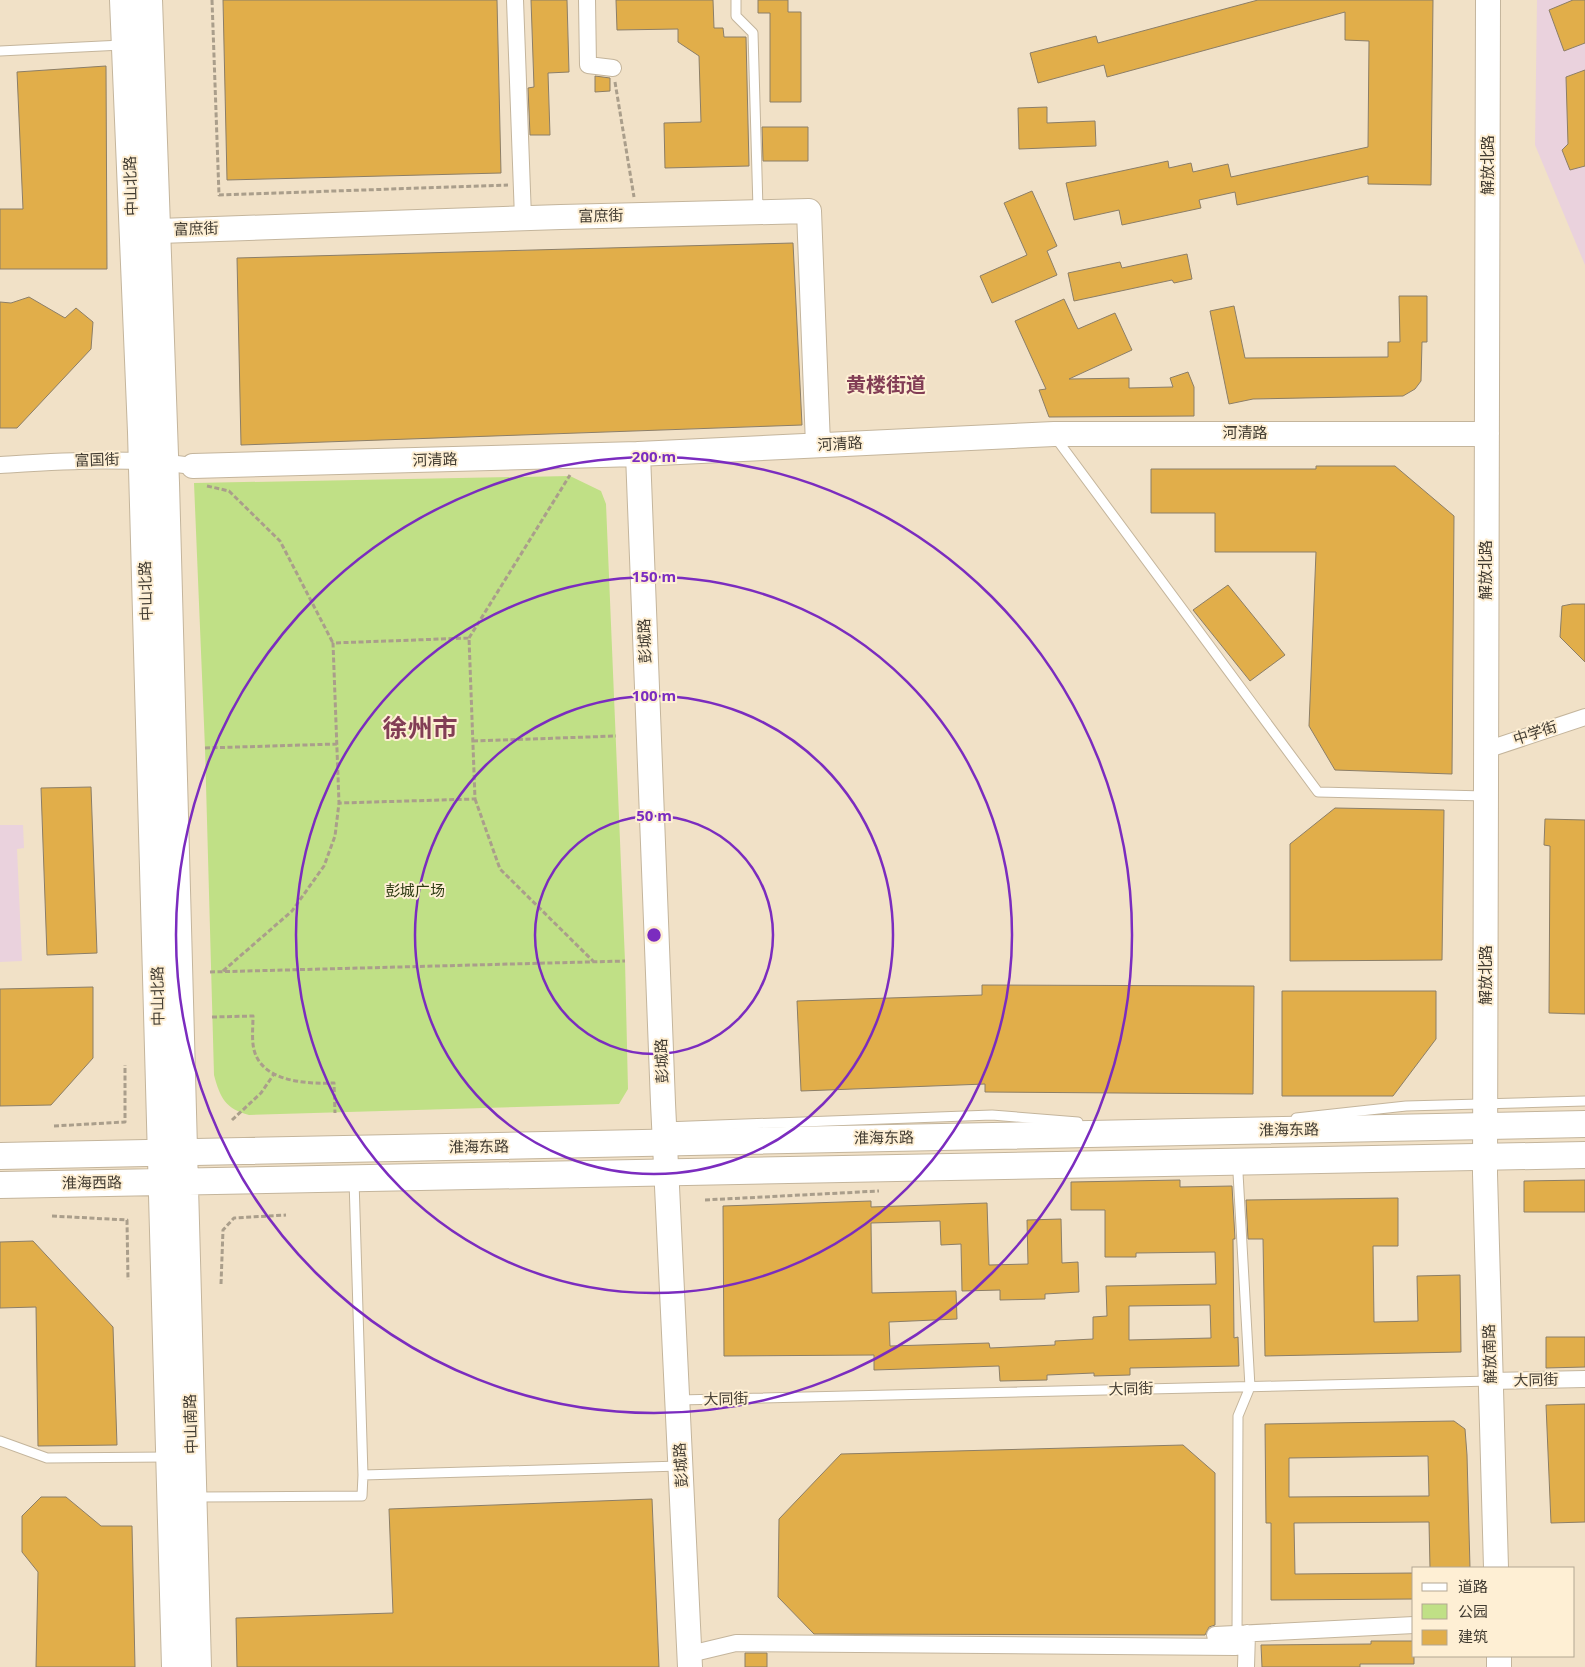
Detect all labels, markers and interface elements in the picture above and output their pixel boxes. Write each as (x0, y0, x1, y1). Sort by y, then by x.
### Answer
street label: 解放北路 (1477, 135, 1497, 195)
street label: 中山北路 (119, 156, 141, 216)
street label: 富庶街 (578, 205, 624, 225)
street label: 富庶街 (173, 217, 219, 239)
district label: 黄楼街道 (846, 371, 926, 398)
street label: 河清路 (1222, 422, 1268, 442)
street label: 河清路 (817, 432, 863, 454)
text: 200 m (632, 446, 676, 466)
street label: 富国街 (74, 448, 120, 470)
street label: 河清路 (412, 448, 458, 470)
street label: 解放北路 (1475, 540, 1495, 600)
street label: 中山北路 (134, 561, 156, 621)
text: 150 m (632, 566, 676, 586)
street label: 彭城路 (633, 618, 655, 664)
text: 100 m (632, 685, 676, 705)
district label: 徐州市 (382, 710, 458, 744)
street label: 中学街 (1510, 716, 1559, 749)
text: 50 m (636, 805, 672, 825)
park label: 彭城广场 (385, 880, 445, 900)
centre of rings (645, 926, 663, 944)
street label: 解放北路 (1475, 945, 1495, 1005)
street label: 中山北路 (146, 966, 168, 1026)
street label: 彭城路 (650, 1038, 672, 1084)
street label: 淮海东路 (1259, 1118, 1319, 1140)
street label: 淮海东路 (854, 1126, 914, 1148)
street label: 淮海东路 (449, 1135, 509, 1157)
street label: 淮海西路 (62, 1171, 122, 1193)
street label: 解放南路 (1478, 1324, 1500, 1384)
street label: 大同街 (1513, 1369, 1559, 1389)
street label: 大同街 (1108, 1378, 1154, 1398)
street label: 大同街 (703, 1388, 749, 1408)
street label: 中山南路 (179, 1394, 201, 1454)
street label: 彭城路 (669, 1442, 691, 1488)
legend (1412, 1567, 1575, 1657)
text: 道路 (1458, 1576, 1488, 1596)
text: 公园 (1458, 1601, 1488, 1621)
text: 建筑 (1458, 1626, 1488, 1646)

